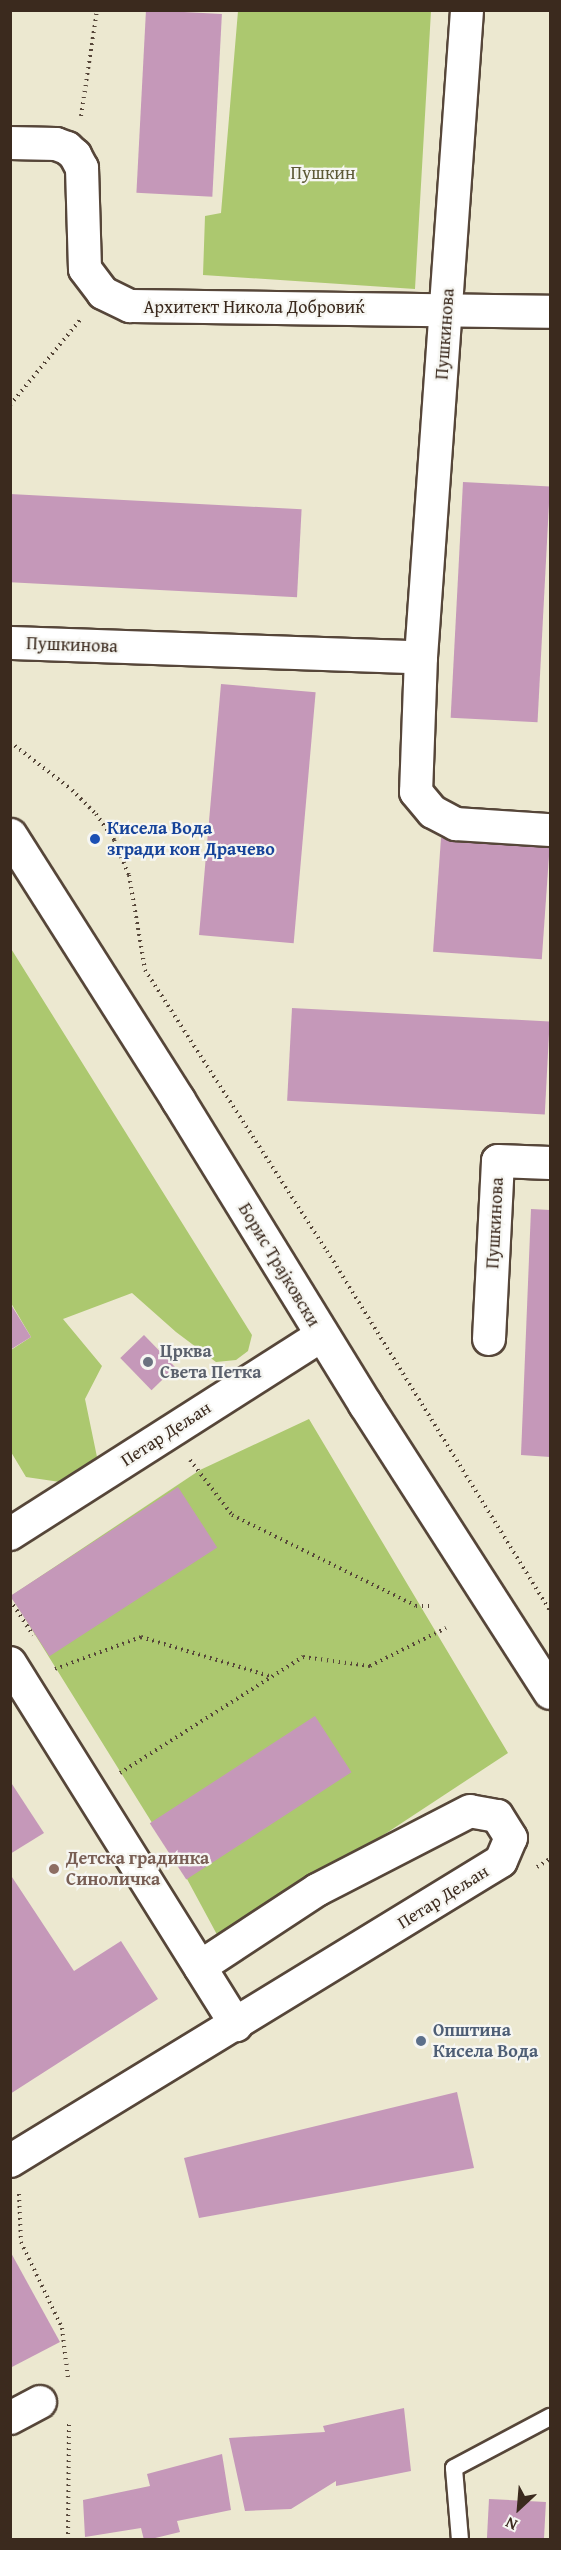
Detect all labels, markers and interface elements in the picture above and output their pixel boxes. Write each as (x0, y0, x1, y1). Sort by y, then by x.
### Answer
park label: Пушкин (291, 162, 355, 184)
street label: Пушкинова (431, 288, 459, 380)
street label: Архитект Никола Добровиќ (143, 296, 365, 318)
street label: Пушкинова (26, 633, 118, 657)
place label: Кисела Вода згради кон Драчево (107, 818, 275, 860)
marker: Кисела Вода згради кон Драчево (88, 832, 102, 846)
street label: Пушкинова (482, 1177, 508, 1269)
street label: Борис Трајковски (234, 1199, 324, 1331)
place label: Црква Света Петка (160, 1341, 261, 1384)
marker: Црква Света Петка (141, 1355, 155, 1369)
street label: Петар Дељан (117, 1397, 215, 1471)
place label: Детска градинка Синоличка (66, 1848, 209, 1890)
street label: Петар Дељан (394, 1860, 492, 1934)
marker: Детска градинка Синоличка (47, 1862, 61, 1876)
place label: Општина Кисела Вода (433, 2020, 538, 2062)
marker: Општина Кисела Вода (414, 2034, 428, 2048)
north arrow (489, 2478, 549, 2538)
text: N (501, 2511, 521, 2537)

